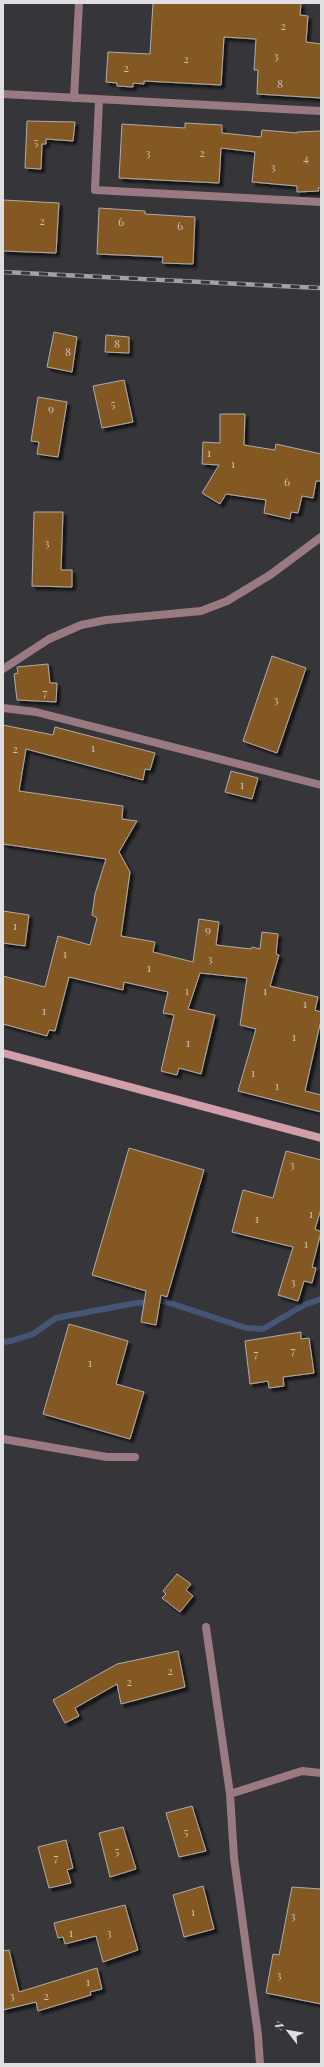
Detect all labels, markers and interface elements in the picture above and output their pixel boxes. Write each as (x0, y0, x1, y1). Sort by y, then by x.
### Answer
house number: 2 (280, 17, 286, 33)
house number: 3 (273, 47, 279, 63)
house number: 2 (183, 50, 189, 66)
house number: 2 (123, 59, 129, 75)
house number: 8 (277, 75, 283, 91)
house number: 5 (34, 133, 39, 149)
house number: 3 (145, 144, 151, 160)
house number: 2 (199, 144, 205, 160)
house number: 4 (303, 149, 309, 165)
house number: 3 (270, 158, 276, 174)
house number: 2 (39, 212, 45, 228)
house number: 6 (118, 213, 124, 229)
house number: 6 (177, 217, 183, 233)
house number: 8 (114, 335, 120, 351)
house number: 8 (65, 343, 71, 359)
house number: 5 (111, 395, 116, 411)
house number: 9 (48, 400, 54, 416)
house number: 1 (207, 444, 212, 460)
house number: 1 (231, 455, 236, 471)
house number: 6 (284, 473, 290, 489)
house number: 3 (44, 534, 50, 550)
house number: 7 (43, 684, 48, 700)
house number: 3 (273, 691, 279, 707)
house number: 1 (91, 739, 96, 755)
house number: 2 (12, 740, 18, 756)
house number: 1 (240, 776, 245, 792)
house number: 1 (13, 917, 18, 933)
house number: 9 (205, 921, 211, 937)
house number: 1 (63, 945, 68, 961)
house number: 3 (207, 950, 213, 966)
house number: 1 (147, 959, 152, 975)
house number: 1 (185, 982, 190, 998)
house number: 1 (263, 982, 268, 998)
house number: 1 (303, 995, 308, 1011)
house number: 1 (42, 1002, 47, 1018)
house number: 1 (292, 1028, 297, 1044)
house number: 1 (186, 1034, 191, 1050)
house number: 1 (251, 1064, 256, 1080)
house number: 1 (275, 1077, 280, 1093)
house number: 3 (289, 1156, 295, 1172)
house number: 1 (309, 1205, 314, 1221)
house number: 1 (255, 1210, 260, 1226)
house number: 1 (304, 1235, 309, 1251)
house number: 3 (290, 1273, 296, 1289)
house number: 7 (291, 1342, 296, 1358)
house number: 7 (254, 1345, 259, 1361)
house number: 1 (88, 1354, 93, 1370)
house number: 2 (167, 1662, 173, 1678)
house number: 2 (126, 1673, 132, 1689)
house number: 5 (184, 1823, 189, 1839)
house number: 5 (115, 1842, 120, 1858)
house number: 7 (54, 1849, 59, 1865)
house number: 1 (191, 1903, 196, 1919)
house number: 3 (290, 1907, 296, 1923)
house number: 1 (69, 1924, 74, 1940)
house number: 3 (106, 1924, 112, 1940)
house number: 3 (276, 1966, 282, 1982)
house number: 1 (86, 1973, 91, 1989)
house number: 3 (9, 1987, 15, 2003)
house number: 2 (43, 1987, 49, 2003)
north arrow (268, 2011, 308, 2051)
text: N (271, 2018, 288, 2033)

